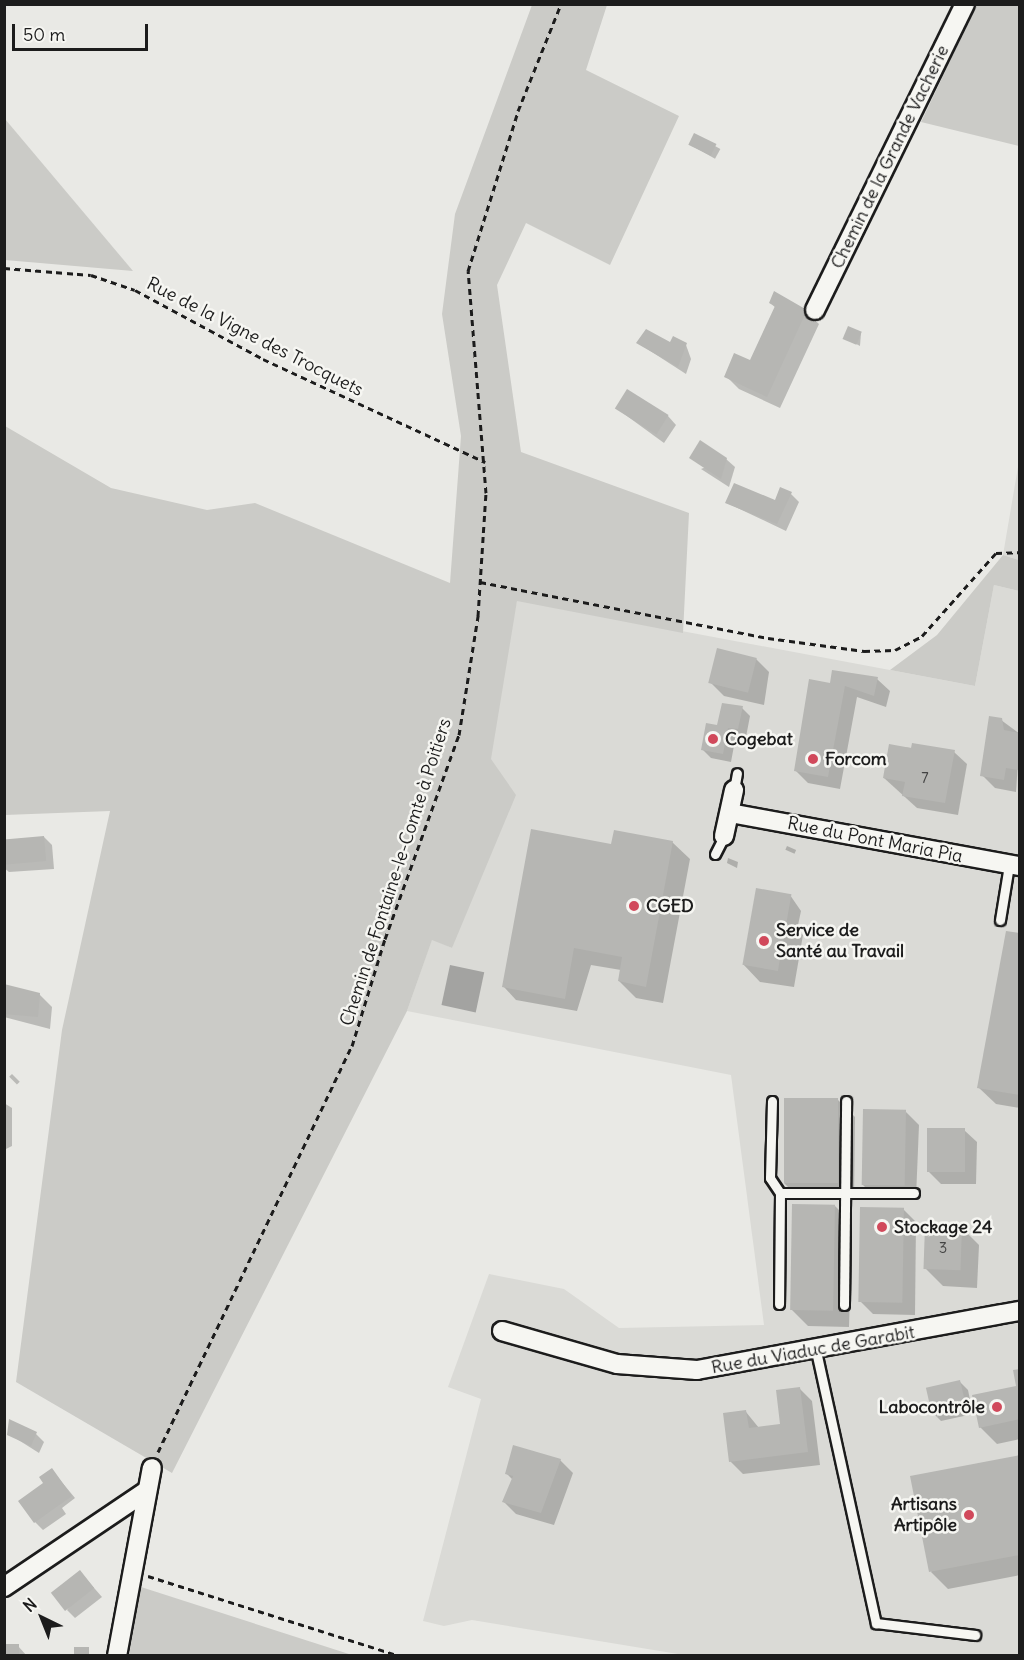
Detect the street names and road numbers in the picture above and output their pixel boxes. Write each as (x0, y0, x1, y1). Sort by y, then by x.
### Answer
street label: Chemin de la Grande Vacherie (826, 42, 954, 272)
street label: Rue de la Vigne des Trocquets (143, 273, 367, 401)
street label: Chemin de Fontaine-le-Comte à Poitiers (336, 715, 456, 1029)
street label: Rue du Pont Maria Pia (786, 812, 964, 868)
street label: Rue du Viaduc de Garabit (710, 1321, 916, 1379)

